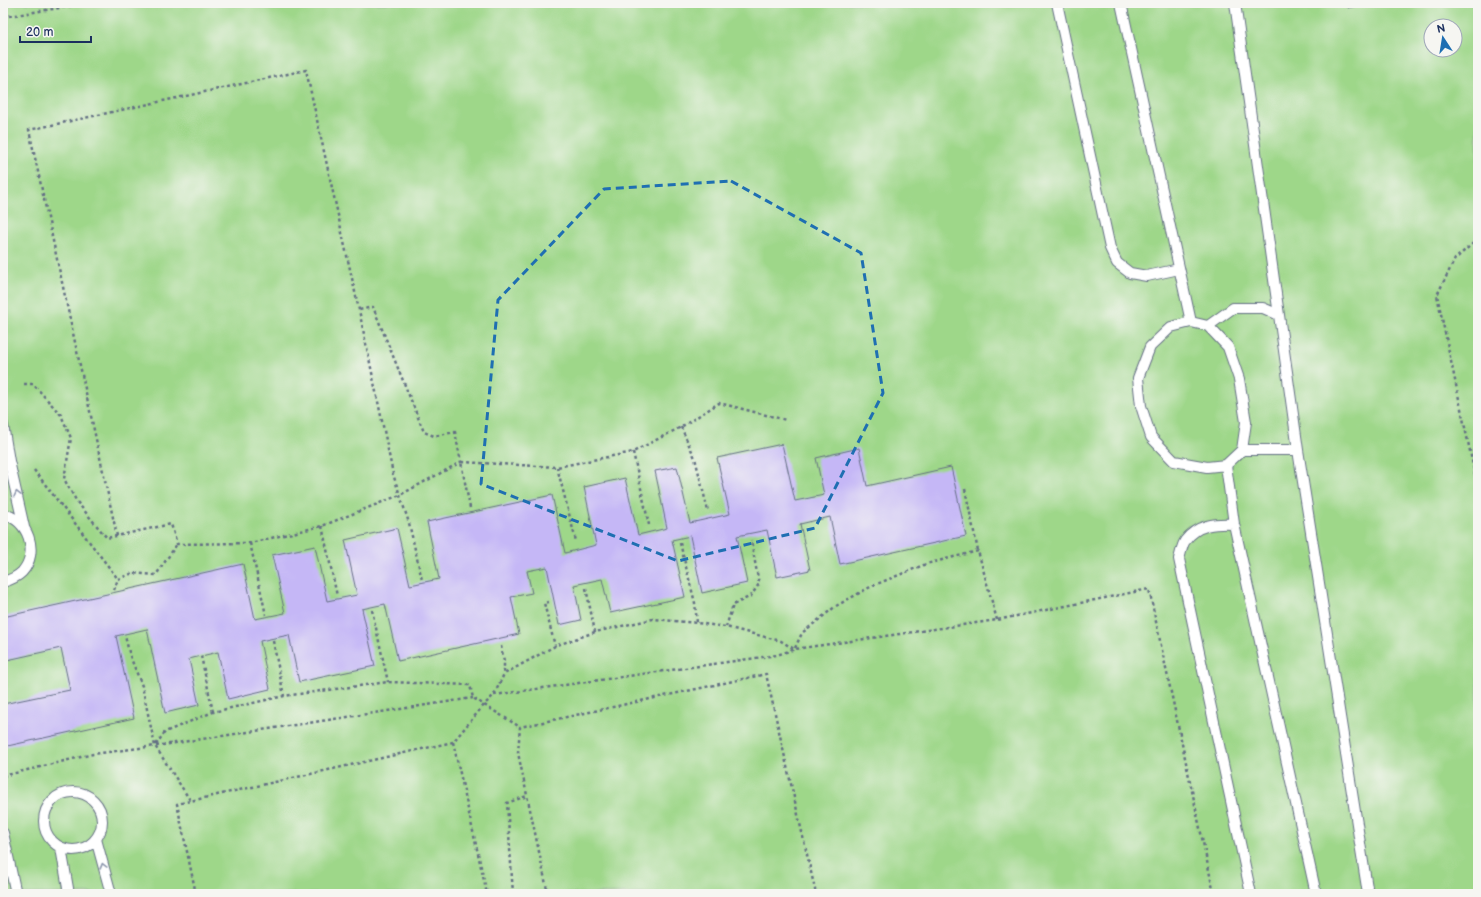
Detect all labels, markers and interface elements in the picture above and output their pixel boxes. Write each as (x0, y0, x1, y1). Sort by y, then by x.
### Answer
scale bar (20, 18, 91, 44)
north arrow (1423, 18, 1463, 58)
text: N (1436, 21, 1446, 36)
text: 20 m (26, 25, 53, 40)
one-way arrow (13, 491, 21, 497)
one-way arrow (99, 863, 108, 870)

